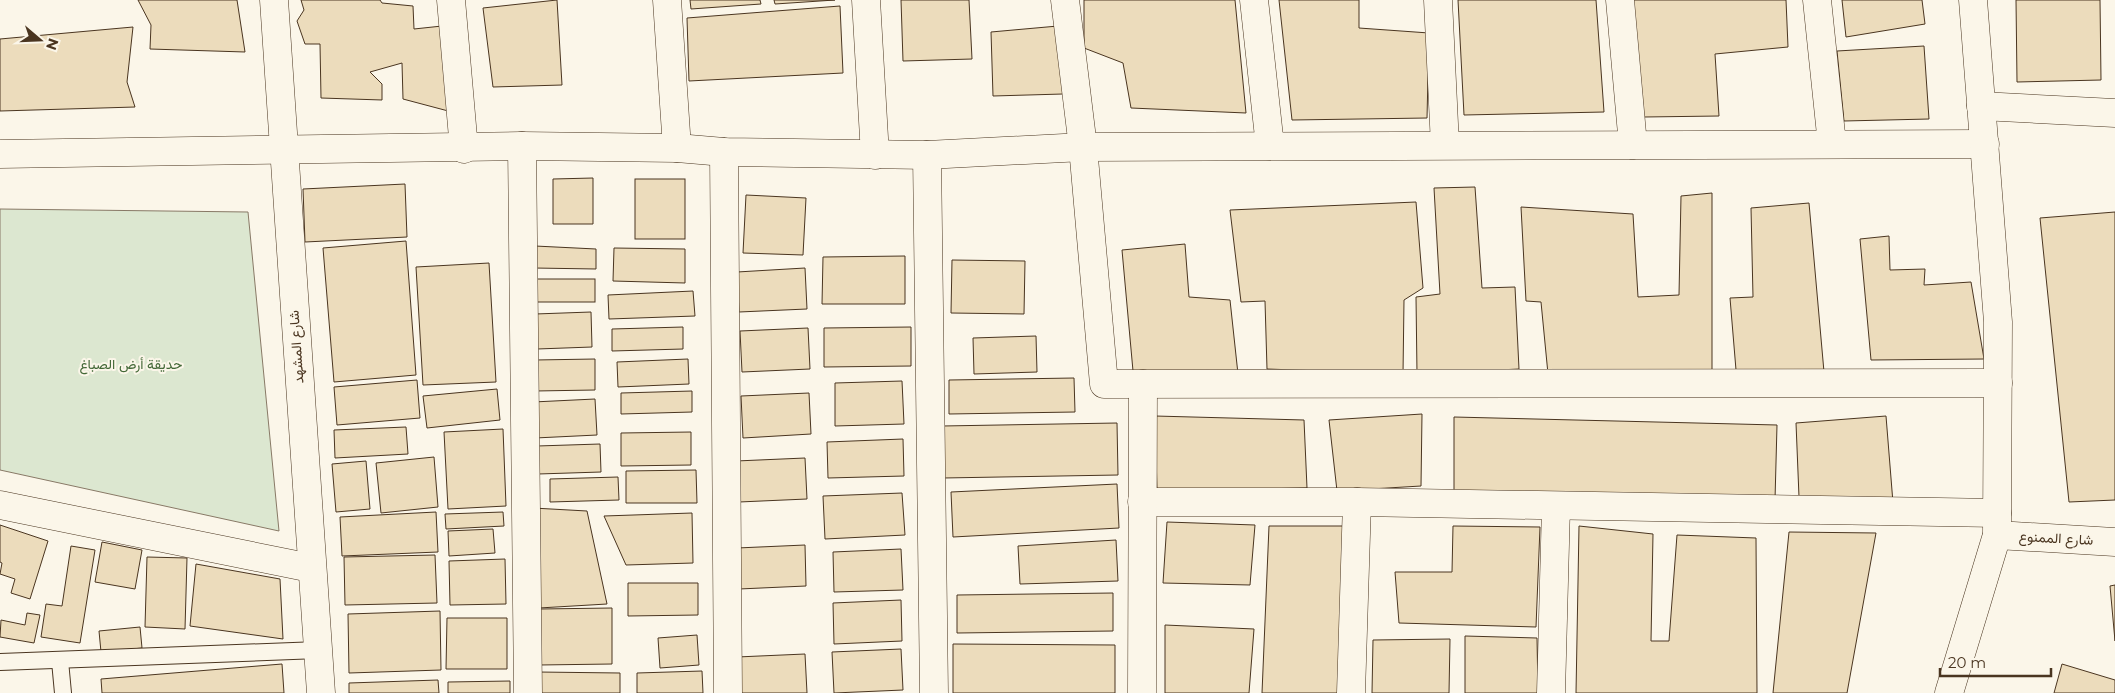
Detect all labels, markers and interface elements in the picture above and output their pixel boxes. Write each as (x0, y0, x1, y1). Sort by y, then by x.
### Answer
north arrow (15, 15, 65, 65)
text: N (42, 36, 63, 53)
street label: شارع المشهد (284, 310, 310, 384)
park label: حديقة أرض الصباغ (79, 355, 183, 375)
street label: شارع الممنوع (2018, 527, 2094, 551)
scale bar (1940, 646, 2051, 678)
text: 20 m (1948, 653, 1986, 672)

